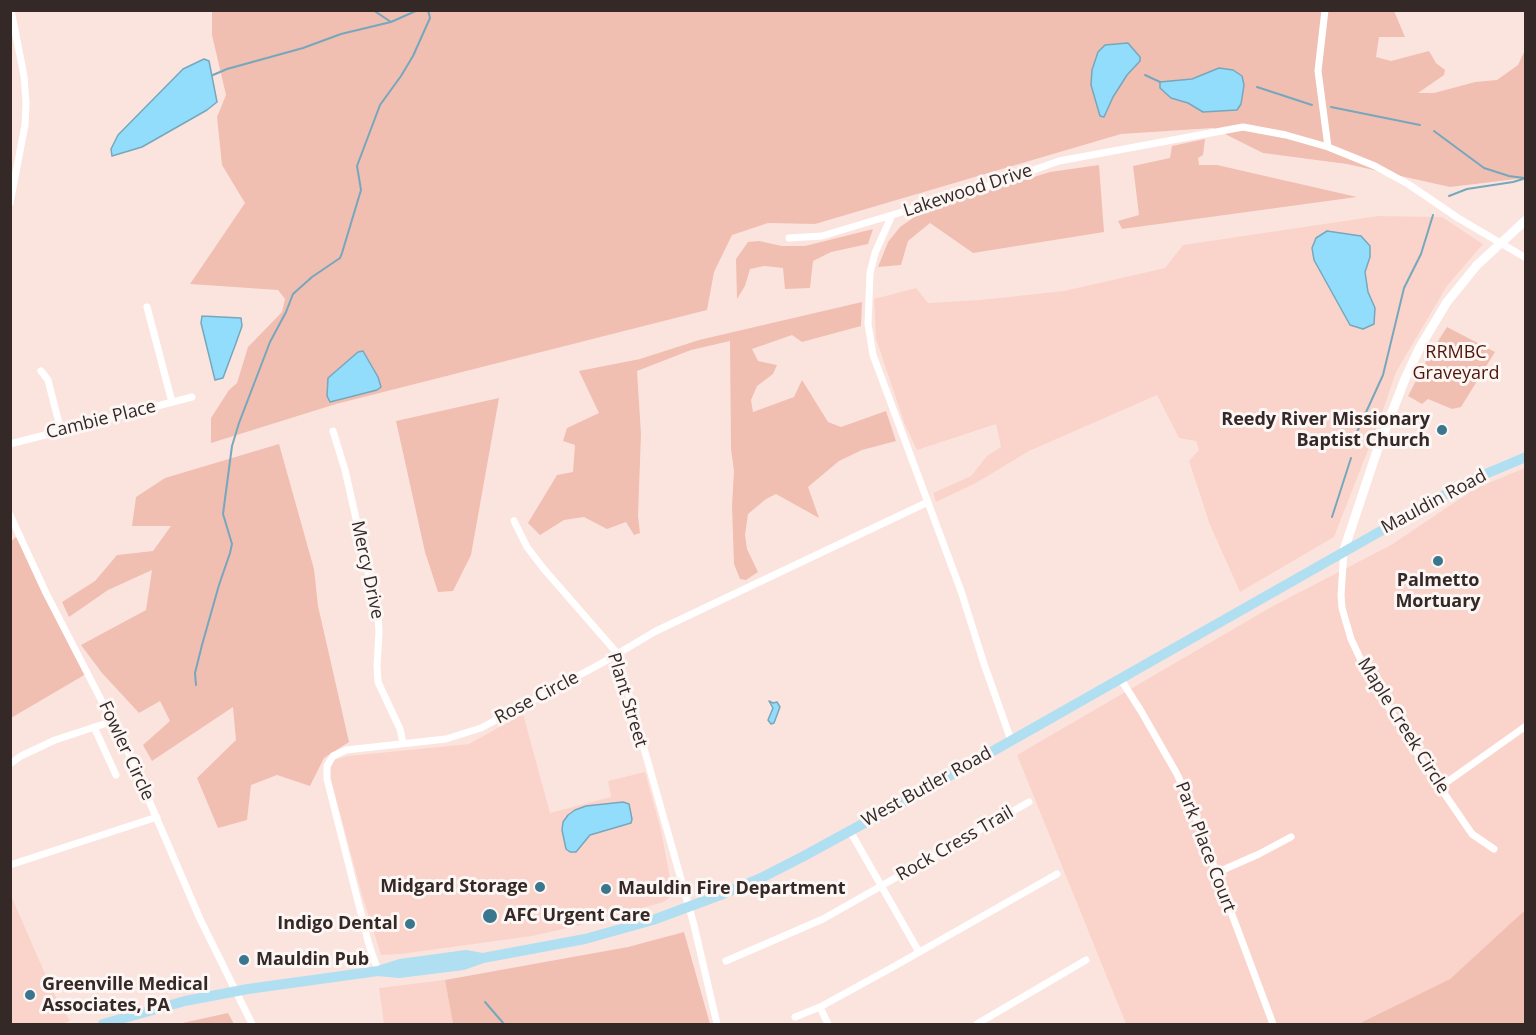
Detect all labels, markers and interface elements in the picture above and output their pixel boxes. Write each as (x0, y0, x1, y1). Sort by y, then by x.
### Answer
street label: Lakewood Drive (901, 160, 1035, 222)
park label: RRMBC Graveyard (1413, 342, 1499, 385)
street label: Cambie Place (44, 396, 158, 444)
place label: Reedy River Missionary Baptist Church (1221, 409, 1430, 452)
marker: Reedy River Missionary Baptist Church (1435, 423, 1449, 437)
street label: Mauldin Road (1378, 465, 1490, 539)
street label: Mercy Drive (346, 519, 388, 621)
marker: Palmetto Mortuary (1431, 554, 1445, 568)
place label: Palmetto Mortuary (1395, 570, 1481, 612)
street label: Plant Street (602, 650, 652, 750)
street label: Maple Creek Circle (1352, 654, 1454, 798)
street label: Rose Circle (491, 667, 583, 729)
street label: Fowler Circle (94, 698, 158, 804)
street label: West Butler Road (858, 742, 996, 832)
street label: Park Place Court (1170, 779, 1240, 915)
street label: Rock Cress Trail (893, 802, 1017, 886)
place label: Midgard Storage (380, 876, 528, 898)
place label: Mauldin Fire Department (618, 878, 846, 900)
marker: Midgard Storage (533, 880, 547, 894)
marker: Mauldin Fire Department (599, 882, 613, 896)
place label: AFC Urgent Care (504, 905, 650, 927)
marker: AFC Urgent Care (481, 907, 499, 925)
place label: Indigo Dental (277, 913, 398, 935)
marker: Indigo Dental (403, 917, 417, 931)
place label: Mauldin Pub (256, 949, 369, 971)
marker: Mauldin Pub (237, 953, 251, 967)
place label: Greenville Medical Associates, PA (42, 974, 208, 1016)
marker: Greenville Medical Associates, PA (23, 988, 37, 1002)

